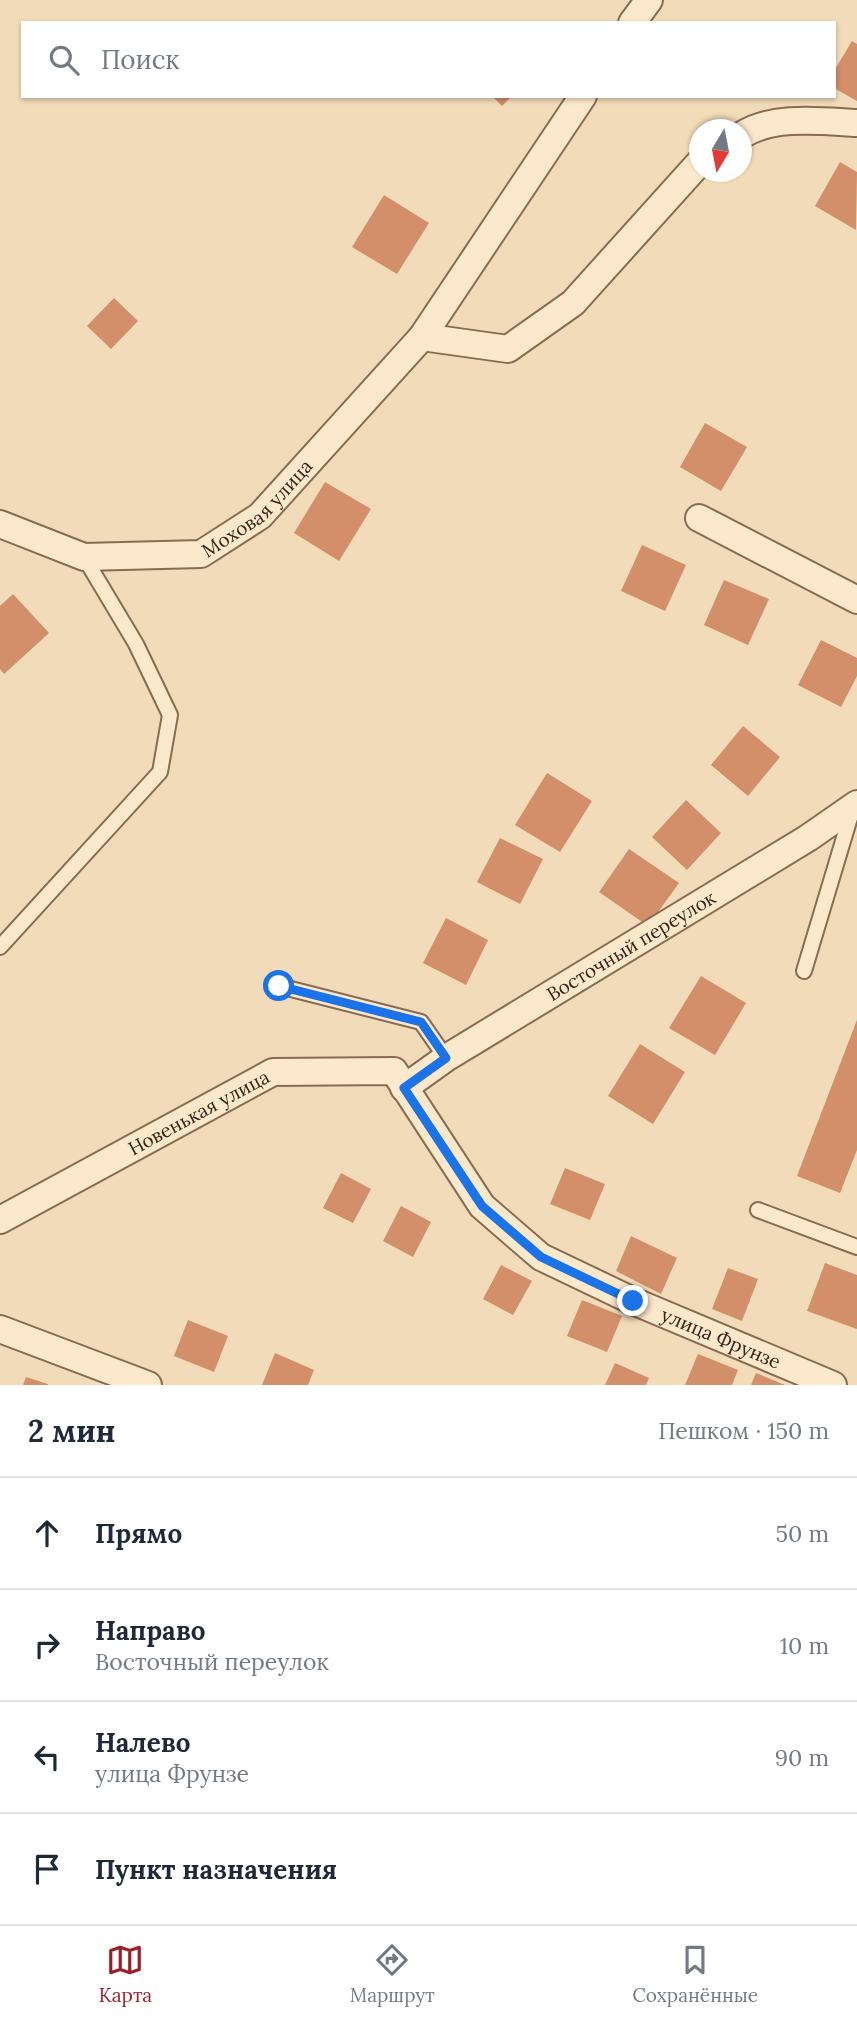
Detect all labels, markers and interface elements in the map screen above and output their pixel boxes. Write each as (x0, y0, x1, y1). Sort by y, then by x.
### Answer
search box (21, 21, 836, 98)
icon: search (45, 41, 83, 79)
text: Поиск (101, 43, 180, 76)
north arrow (689, 119, 752, 182)
street label: Моховая улица (197, 454, 318, 562)
street label: Восточный переулок (542, 885, 720, 1006)
route start (263, 970, 294, 1001)
street label: Новенькая улица (124, 1064, 274, 1160)
route end (617, 1285, 648, 1316)
street label: улица Фрунзе (658, 1302, 784, 1374)
text: 2 мин (28, 1412, 116, 1450)
text: Пешком · 150 m (658, 1416, 829, 1445)
icon: ahead (28, 1514, 66, 1552)
text: Прямо (95, 1517, 182, 1550)
text: 50 m (776, 1519, 829, 1548)
text: Направо (95, 1614, 206, 1647)
icon: right (28, 1626, 66, 1664)
text: 10 m (780, 1631, 829, 1660)
text: Восточный переулок (95, 1647, 329, 1676)
text: Налево (95, 1726, 191, 1759)
icon: left (28, 1738, 66, 1776)
text: 90 m (775, 1743, 829, 1772)
text: улица Фрунзе (95, 1759, 249, 1788)
icon: arrive (28, 1850, 66, 1888)
text: Пункт назначения (95, 1853, 337, 1886)
tab: Карта (99, 1941, 152, 2007)
tab: Маршрут (350, 1941, 435, 2007)
tab: Сохранённые (632, 1941, 758, 2007)

